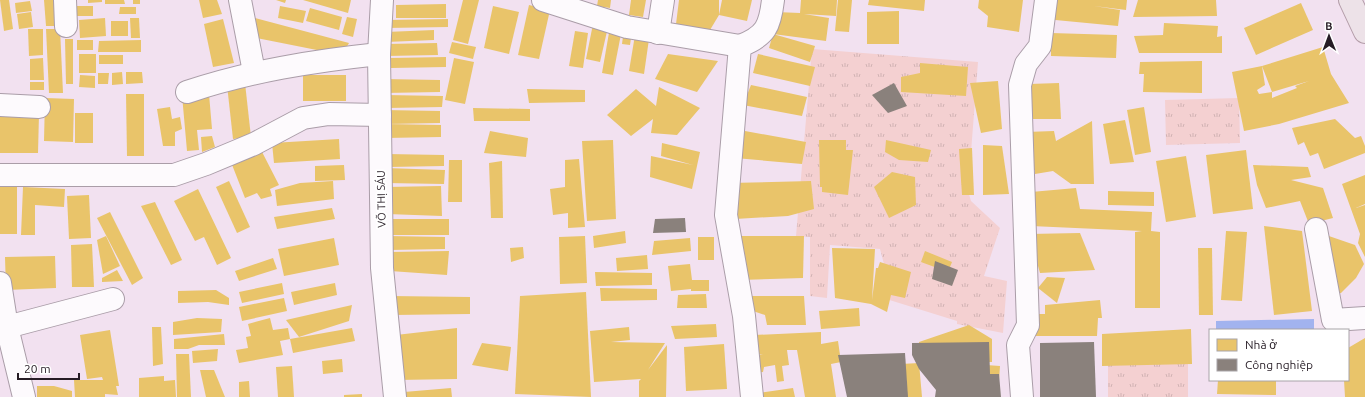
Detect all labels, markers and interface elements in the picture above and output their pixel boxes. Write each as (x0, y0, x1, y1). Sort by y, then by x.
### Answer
north arrow (1309, 16, 1349, 56)
text: B (1325, 20, 1333, 32)
street label: VÕ THỊ SÁU (373, 170, 389, 228)
legend (1209, 329, 1349, 381)
text: Nhà ở (1245, 338, 1277, 351)
scale bar (18, 355, 79, 381)
text: Công nghiệp (1245, 358, 1313, 372)
text: 20 m (24, 362, 51, 375)

